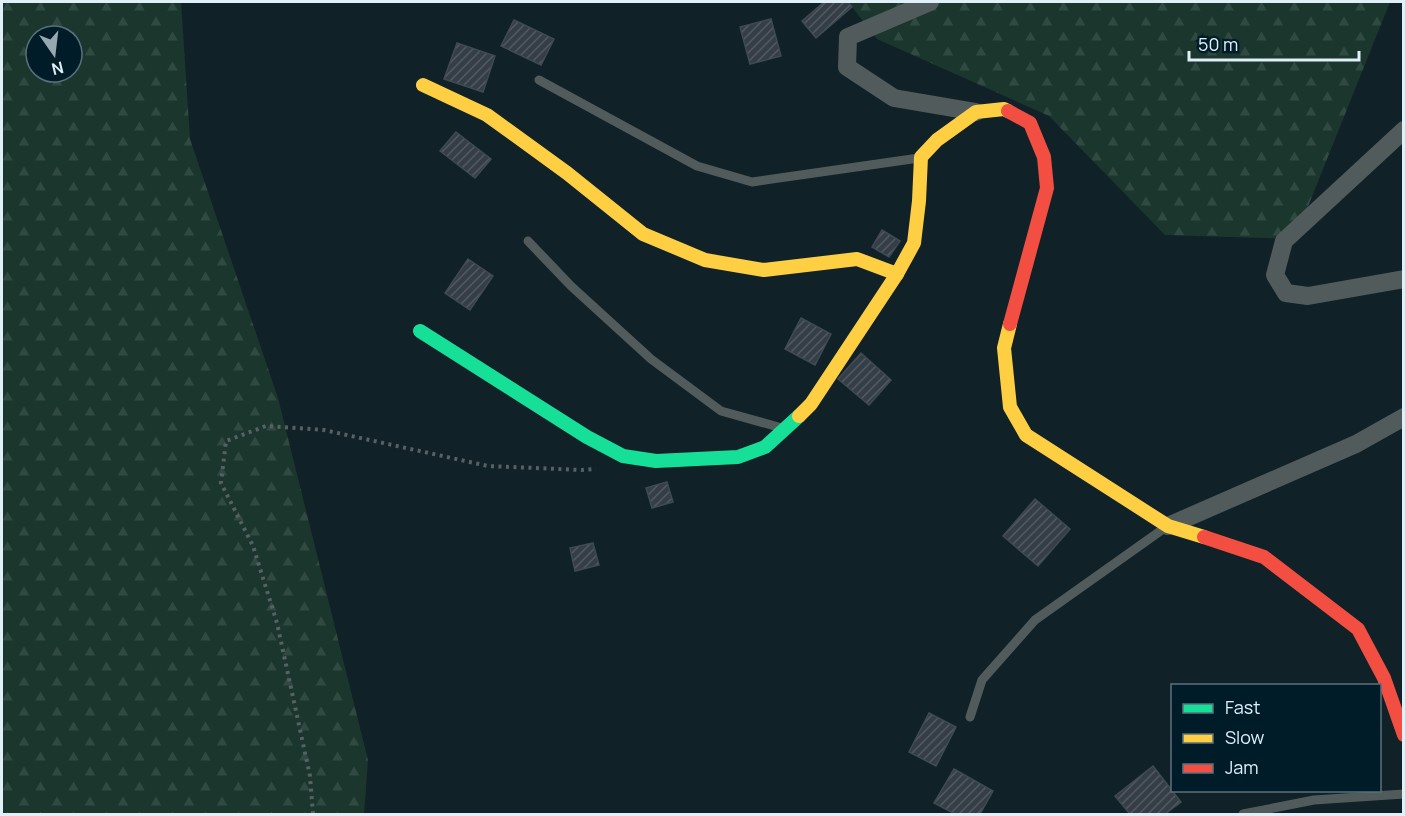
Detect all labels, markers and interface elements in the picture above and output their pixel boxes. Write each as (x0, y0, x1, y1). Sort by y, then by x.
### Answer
north arrow (24, 24, 84, 84)
scale bar (1189, 24, 1358, 62)
text: 50 m (1198, 32, 1238, 56)
text: N (49, 56, 66, 81)
legend (1171, 684, 1381, 792)
text: Fast (1225, 695, 1260, 719)
text: Slow (1225, 725, 1265, 749)
text: Jam (1225, 755, 1259, 779)

